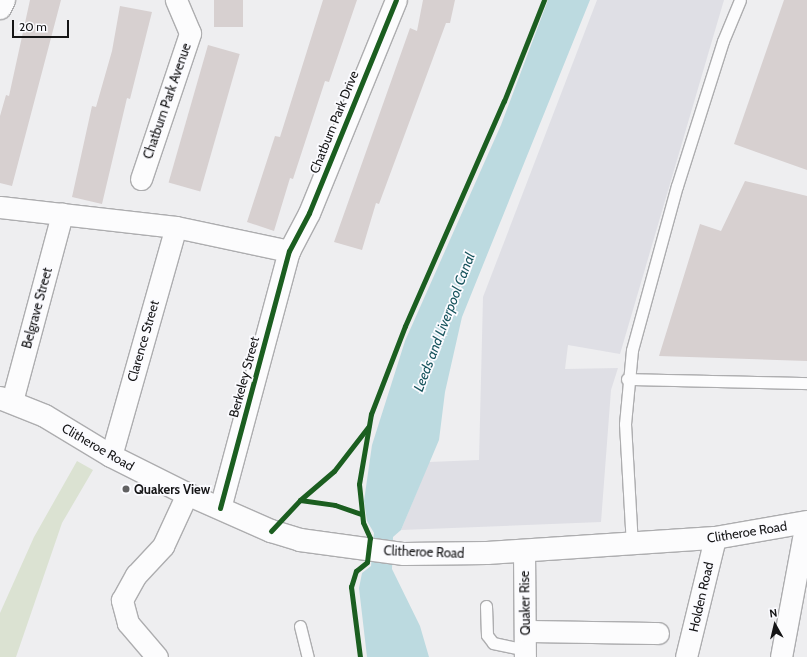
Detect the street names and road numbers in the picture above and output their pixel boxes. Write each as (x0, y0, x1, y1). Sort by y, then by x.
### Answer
street label: Chatburn Park Avenue (140, 41, 194, 161)
street label: Chatburn Park Drive (306, 68, 362, 176)
street label: Belgrave Street (19, 266, 55, 350)
street label: Clarence Street (124, 298, 162, 384)
street label: Berkeley Street (226, 335, 262, 419)
street label: Clitheroe Road (59, 420, 137, 474)
street label: Clitheroe Road (706, 518, 788, 546)
street label: Clitheroe Road (383, 543, 465, 561)
street label: Holden Road (685, 560, 717, 634)
street label: Quaker Rise (517, 570, 533, 636)

